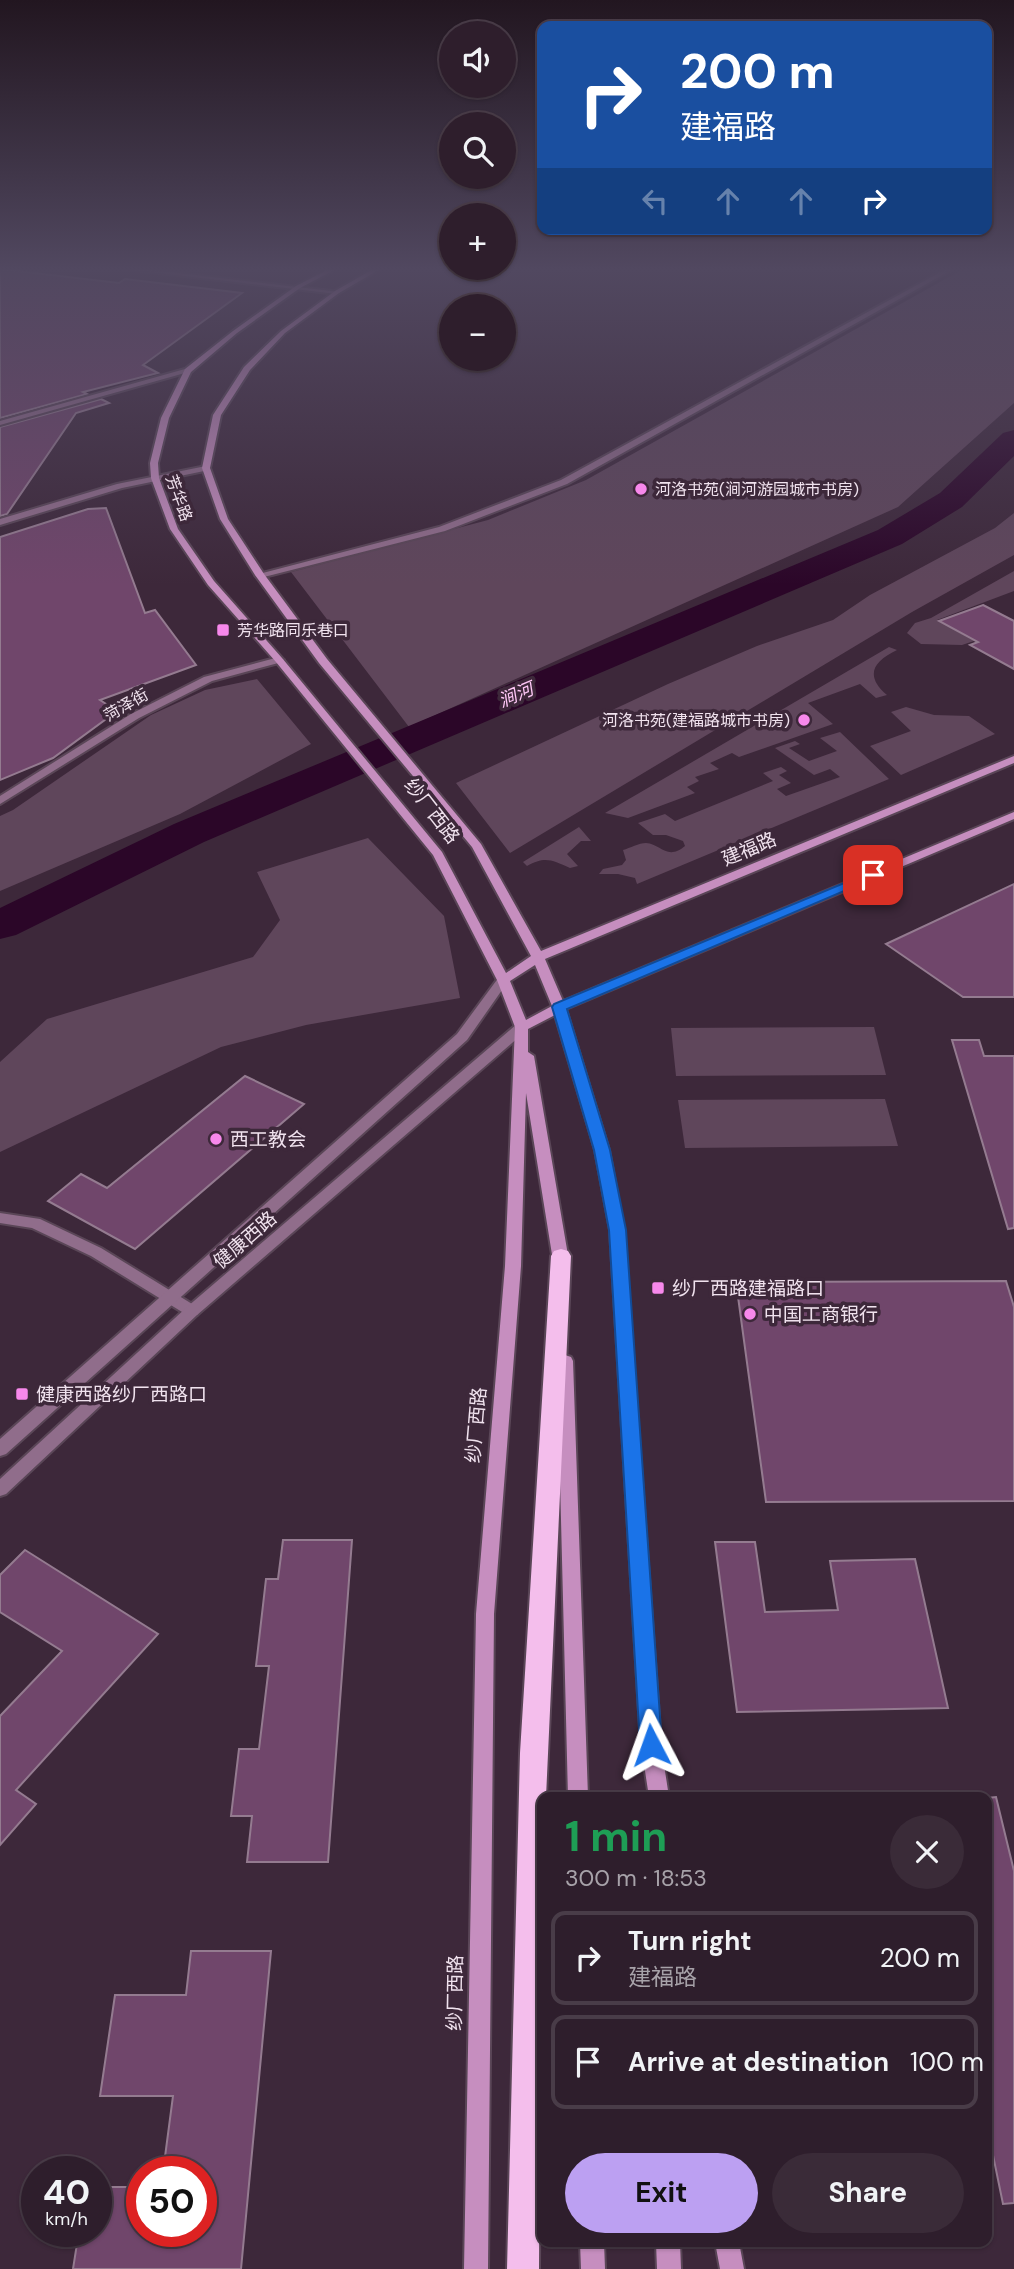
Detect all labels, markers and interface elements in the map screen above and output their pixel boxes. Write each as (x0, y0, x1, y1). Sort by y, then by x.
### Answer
map controls (439, 21, 516, 371)
button: sound (439, 21, 516, 98)
text: 200 m (680, 39, 835, 103)
icon: right (565, 49, 656, 140)
text: 建福路 (680, 106, 776, 148)
button: search (439, 112, 516, 189)
icon: left (636, 182, 674, 220)
icon: ahead (709, 182, 747, 220)
icon: ahead (782, 182, 820, 220)
icon: right (855, 182, 893, 220)
button: + (439, 203, 516, 280)
button: − (439, 294, 516, 371)
street label: 芳华路 (161, 472, 197, 524)
place label: 河洛书苑(涧河游园城市书房) (655, 479, 859, 500)
marker: 河洛书苑(涧河游园城市书房) (633, 481, 649, 497)
place label: 芳华路同乐巷口 (237, 620, 349, 641)
marker: 芳华路同乐巷口 (215, 622, 231, 638)
water label: 涧河 (495, 676, 540, 713)
street label: 菏泽街 (100, 684, 152, 726)
place label: 河洛书苑(建福路城市书房) (602, 710, 790, 731)
marker: 河洛书苑(建福路城市书房) (796, 712, 812, 728)
street label: 纱厂西路 (399, 773, 465, 849)
street label: 建福路 (718, 826, 780, 872)
pin (843, 845, 903, 905)
icon: arrive (854, 856, 892, 894)
place label: 西工教会 (230, 1127, 306, 1152)
marker: 西工教会 (208, 1131, 224, 1147)
street label: 健康西路 (208, 1206, 282, 1274)
place label: 纱厂西路建福路口 (672, 1276, 824, 1301)
marker: 纱厂西路建福路口 (650, 1280, 666, 1296)
place label: 中国工商银行 (764, 1302, 878, 1327)
marker: 中国工商银行 (742, 1306, 758, 1322)
place label: 健康西路纱厂西路口 (36, 1382, 207, 1407)
marker: 健康西路纱厂西路口 (14, 1386, 30, 1402)
street label: 纱厂西路 (460, 1386, 492, 1464)
position arrow (614, 1708, 688, 1782)
text: 1 min (565, 1809, 667, 1864)
button: close (890, 1815, 964, 1889)
text: 300 m · 18:53 (565, 1863, 707, 1893)
text: Turn right (628, 1924, 752, 1958)
icon: right (569, 1939, 607, 1977)
text: 200 m (880, 1941, 960, 1975)
street label: 纱厂西路 (442, 1955, 468, 2031)
text: 建福路 (628, 1962, 697, 1992)
icon: arrive (569, 2043, 607, 2081)
text: Arrive at destination (628, 2045, 889, 2079)
text: 100 m (910, 2045, 984, 2079)
button: Exit (565, 2153, 758, 2233)
button: Share (772, 2153, 964, 2233)
speed limit sign: 50 (126, 2156, 217, 2247)
text: 40 (43, 2169, 90, 2215)
text: km/h (45, 2207, 88, 2231)

